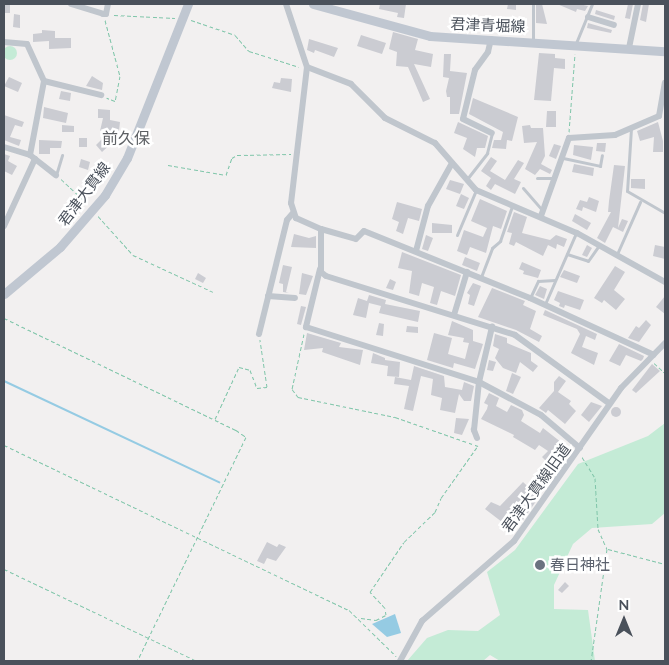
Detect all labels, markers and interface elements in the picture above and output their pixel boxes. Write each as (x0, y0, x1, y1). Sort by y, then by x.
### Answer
street label: 君津青堀線 (450, 15, 526, 35)
district label: 前久保 (102, 128, 150, 148)
street label: 君津大貫線 (54, 159, 114, 229)
street label: 君津大貫線旧道 (498, 440, 574, 536)
place label: 春日神社 (550, 556, 610, 574)
marker: 春日神社 (534, 559, 546, 571)
north arrow (599, 595, 649, 645)
text: N (619, 596, 629, 613)

